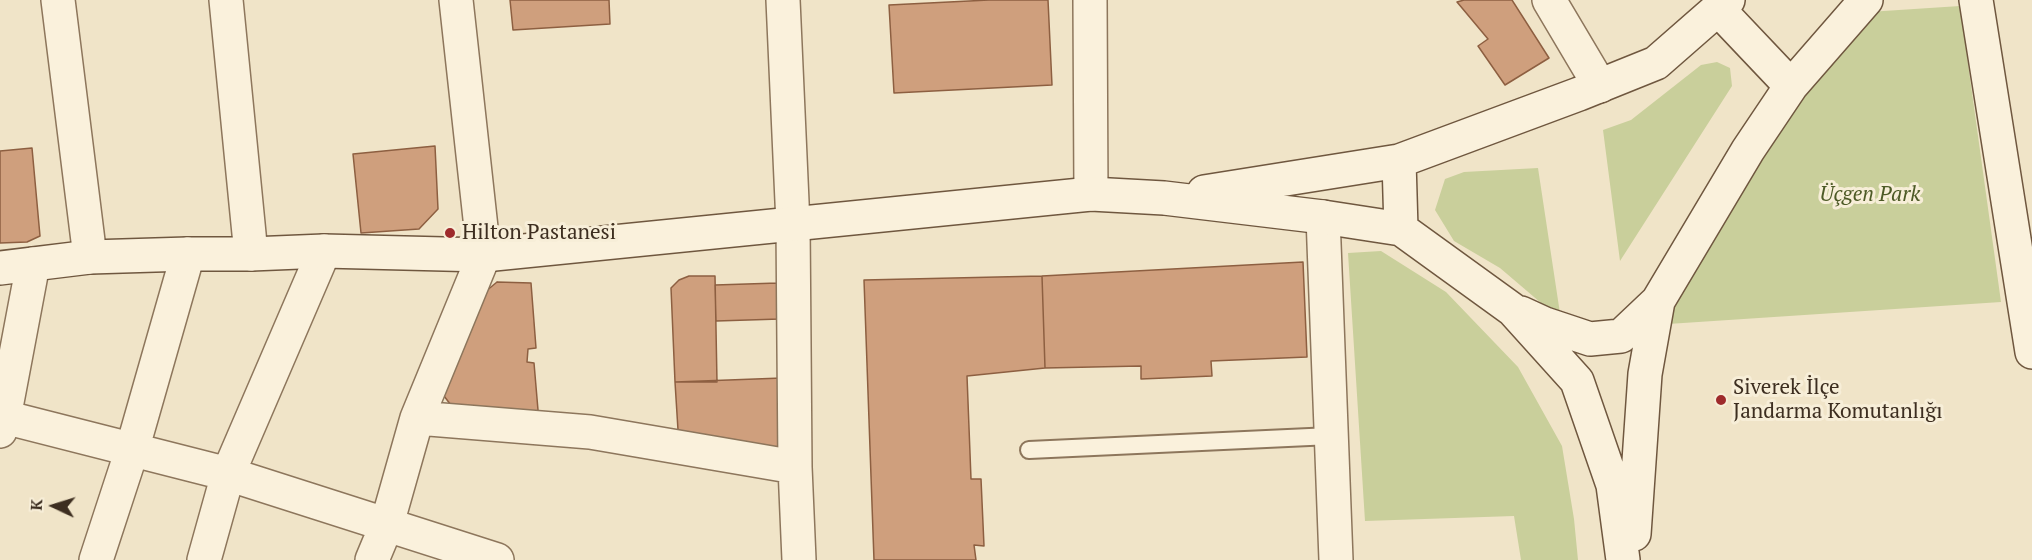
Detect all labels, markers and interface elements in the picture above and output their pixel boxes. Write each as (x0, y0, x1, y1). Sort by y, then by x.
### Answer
park label: Üçgen Park (1820, 182, 1920, 208)
place label: Hilton Pastanesi (462, 220, 616, 246)
marker: Hilton Pastanesi (443, 226, 457, 240)
place label: Siverek İlçe Jandarma Komutanlığı (1733, 375, 1943, 425)
marker: Siverek İlçe Jandarma Komutanlığı (1714, 393, 1728, 407)
north arrow (24, 476, 84, 536)
text: K (25, 498, 47, 511)

